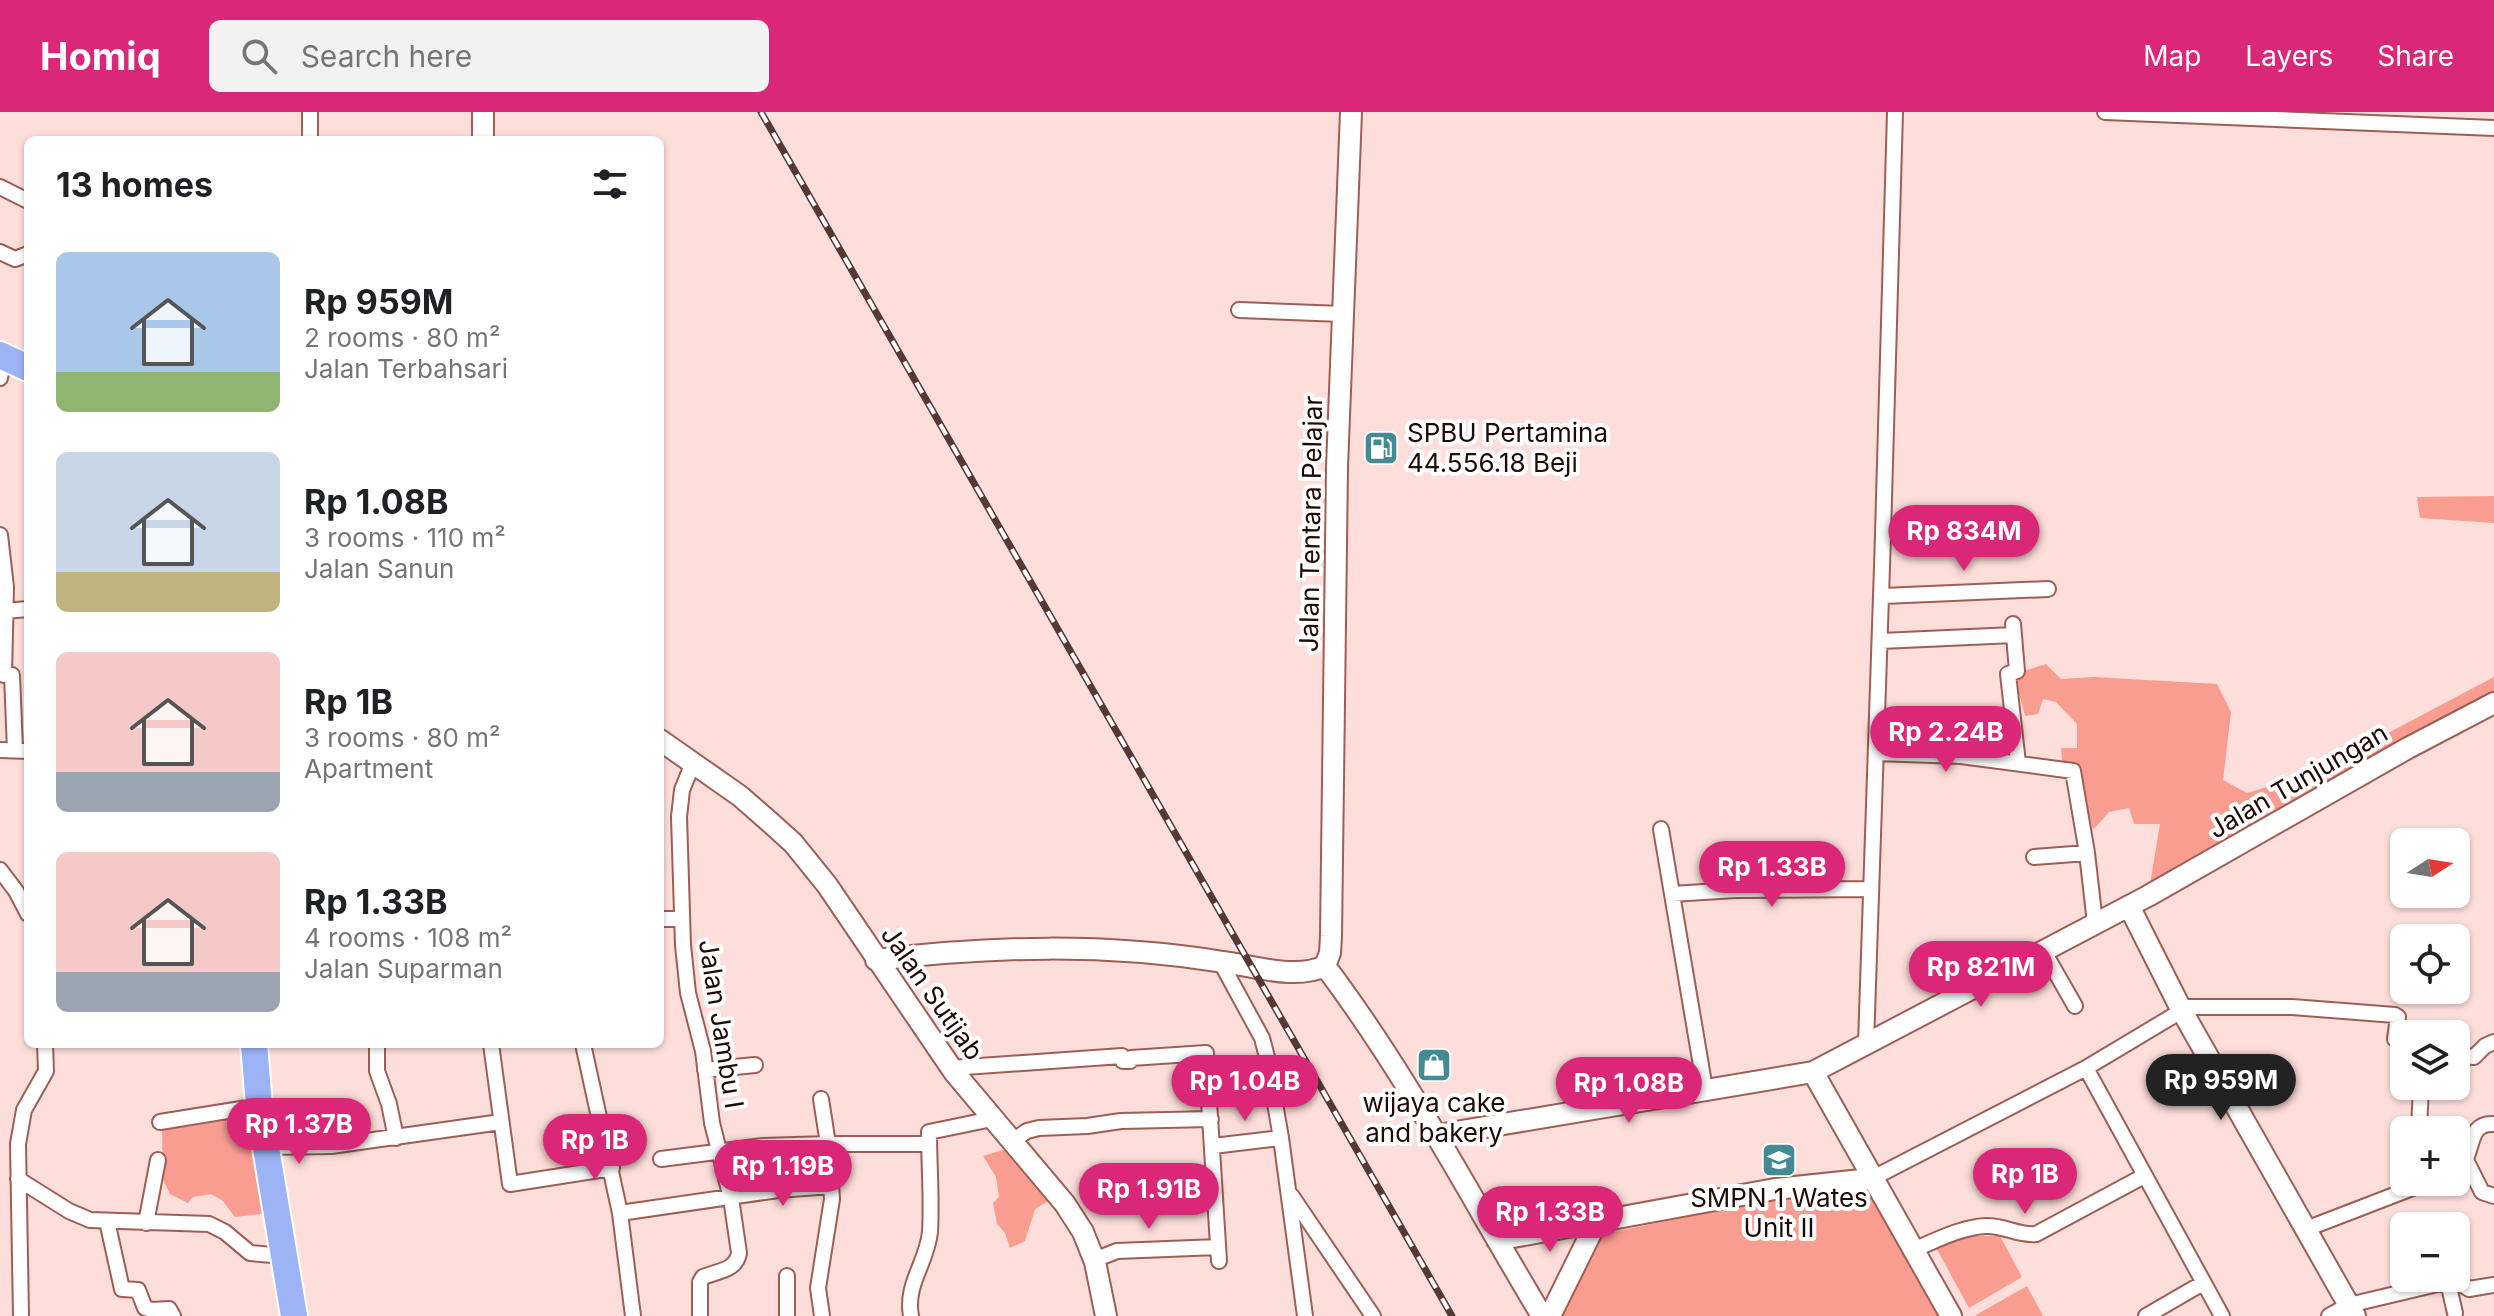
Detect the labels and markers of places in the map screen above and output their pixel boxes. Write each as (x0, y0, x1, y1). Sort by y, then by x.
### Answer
place label: SPBU Pertamina 44.556.18 Beji (1407, 417, 1608, 478)
fuel station icon: SPBU Pertamina 44.556.18 Beji (1362, 429, 1400, 467)
pin: Rp 834M (1890, 505, 2038, 573)
pin: Rp 2.24B (1863, 706, 2029, 774)
pin: Rp 1.33B (1689, 841, 1855, 909)
pin: Rp 821M (1907, 941, 2055, 1009)
shop icon: wijaya cake and bakery (1415, 1046, 1453, 1084)
pin: Rp 959M (2147, 1054, 2295, 1122)
pin: Rp 1.04B (1162, 1055, 1328, 1123)
pin: Rp 1.08B (1546, 1057, 1712, 1125)
place label: wijaya cake and bakery (1362, 1087, 1506, 1148)
pin: Rp 1.37B (216, 1098, 382, 1166)
pin: Rp 1B (539, 1114, 651, 1182)
pin: Rp 1.19B (700, 1140, 866, 1208)
school or university icon: SMPN 1 Wates Unit II (1760, 1141, 1798, 1179)
pin: Rp 1B (1969, 1148, 2081, 1216)
pin: Rp 1.91B (1066, 1163, 1232, 1231)
place label: SMPN 1 Wates Unit II (1690, 1182, 1868, 1243)
pin: Rp 1.33B (1467, 1186, 1633, 1254)

